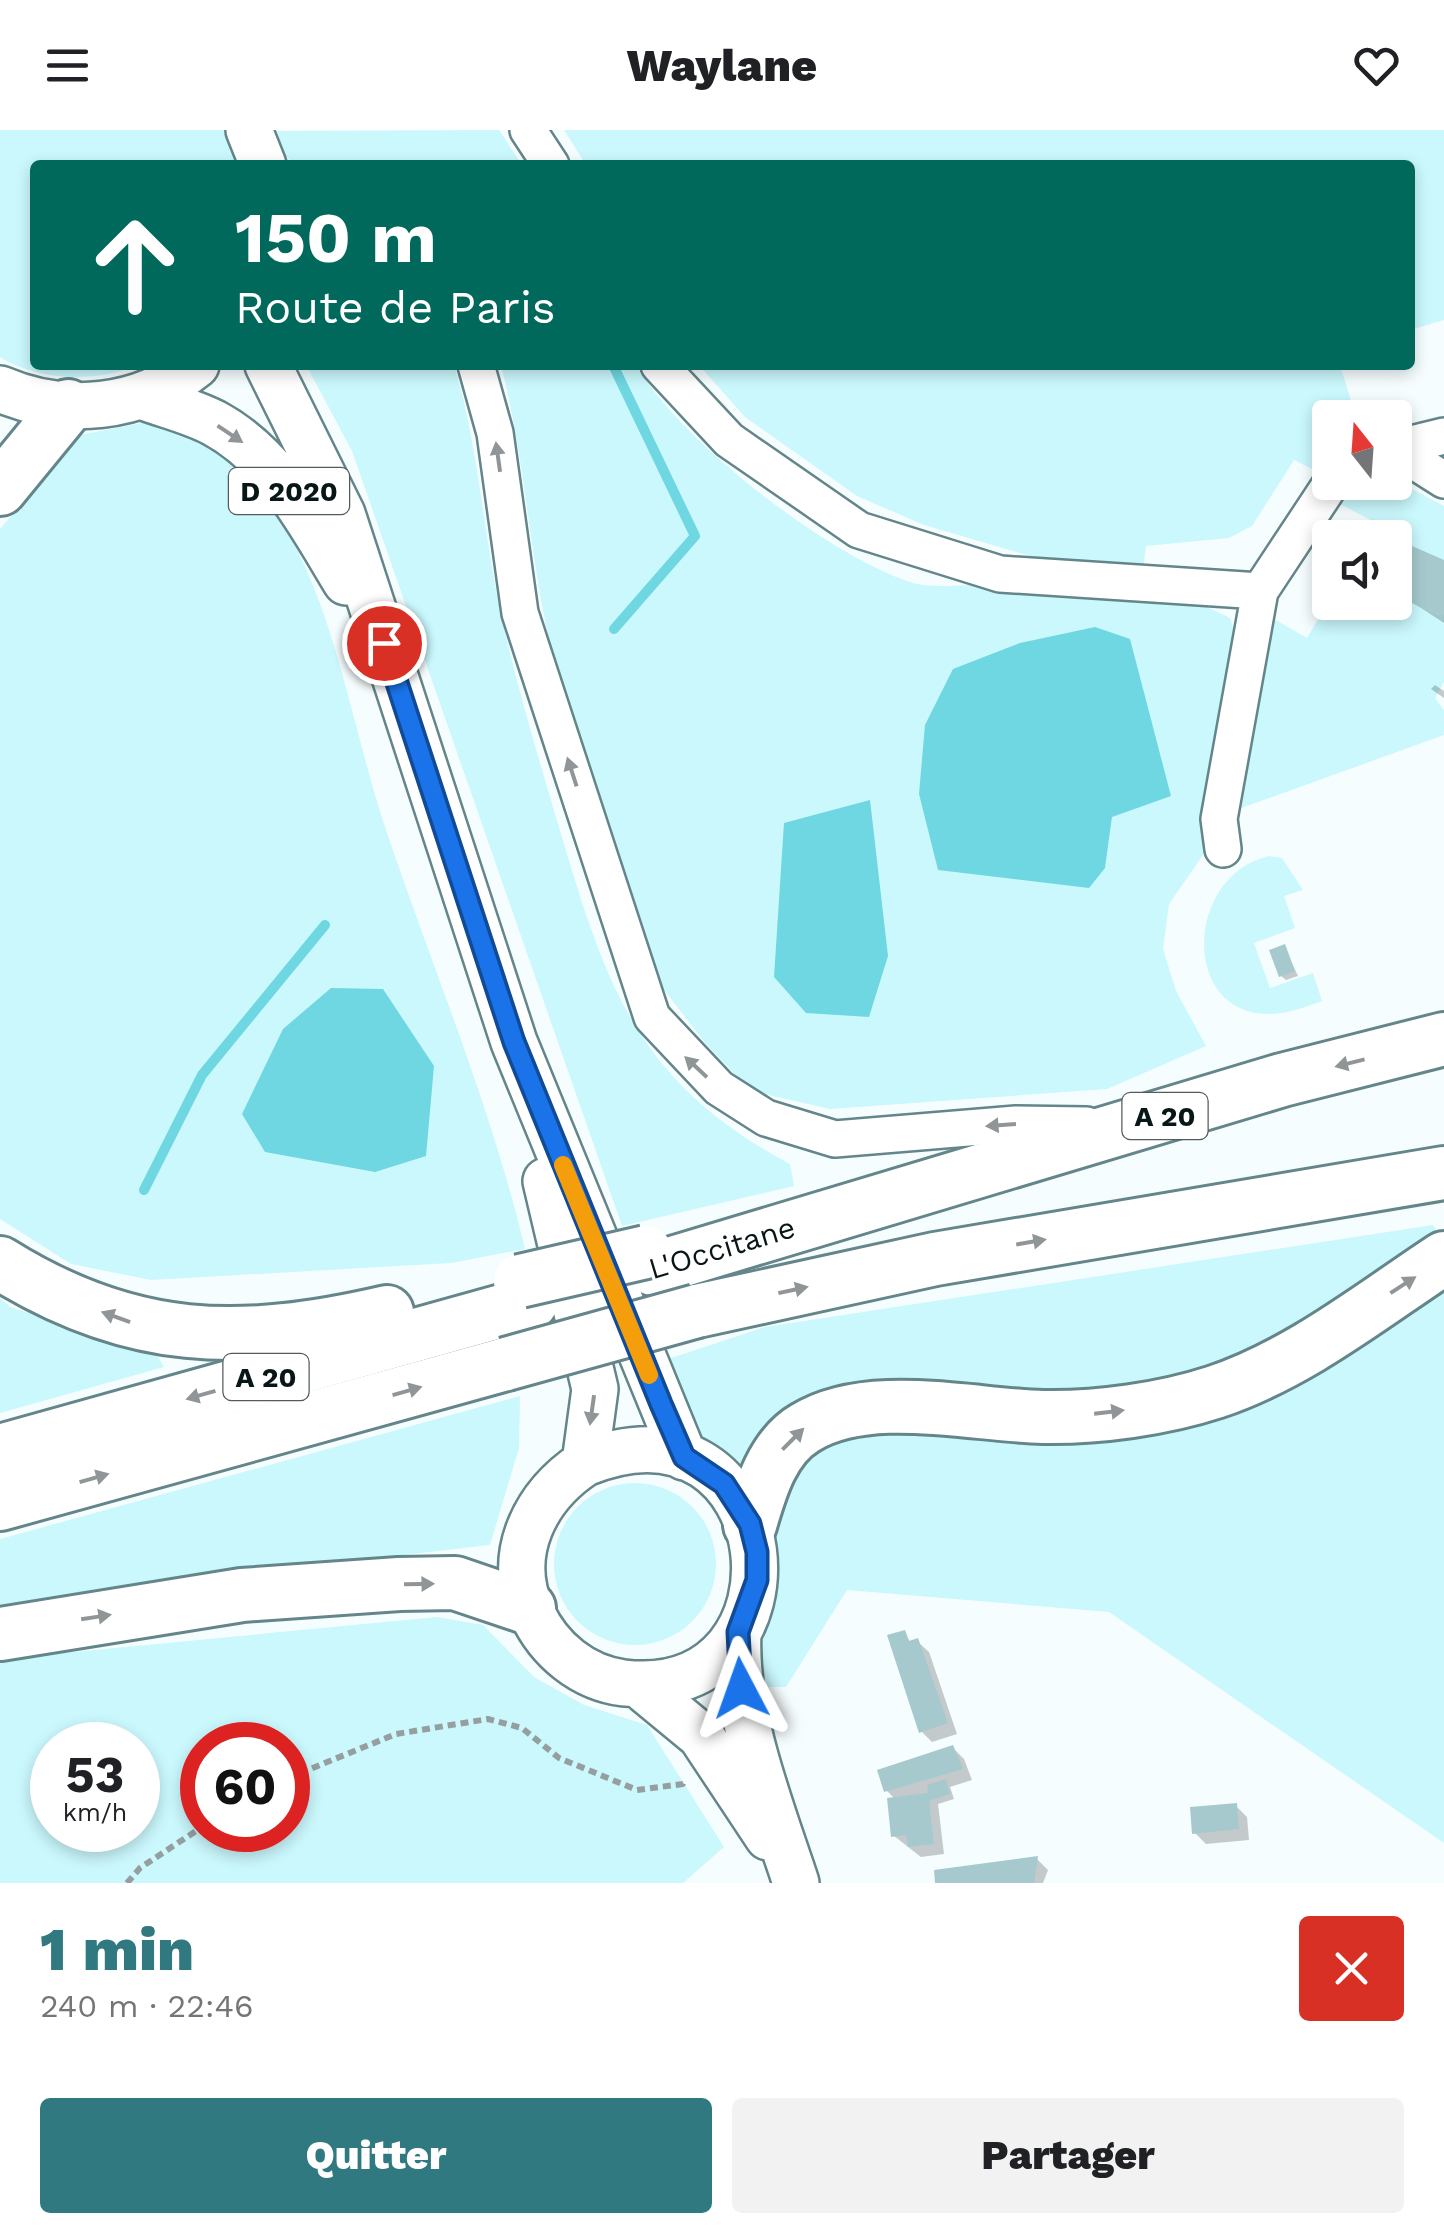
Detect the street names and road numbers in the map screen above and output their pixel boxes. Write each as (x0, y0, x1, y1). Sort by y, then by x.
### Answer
road number: D 2020 (229, 468, 349, 514)
road number: A 20 (1122, 1093, 1208, 1139)
street label: L'Occitane (645, 1209, 799, 1286)
road number: A 20 (224, 1354, 308, 1400)

